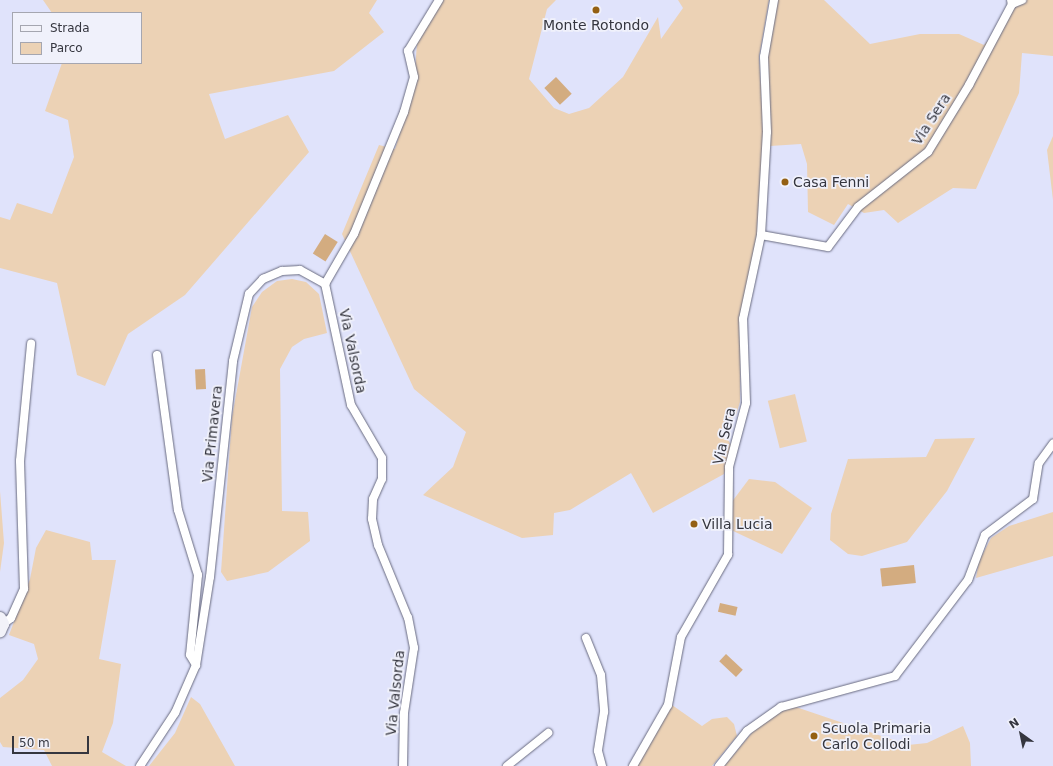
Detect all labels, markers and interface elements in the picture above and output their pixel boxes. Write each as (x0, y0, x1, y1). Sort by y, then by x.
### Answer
marker: Monte Rotondo (591, 5, 601, 15)
legend (12, 12, 142, 64)
place label: Monte Rotondo (543, 17, 649, 33)
text: Strada (50, 21, 90, 35)
text: Parco (50, 41, 83, 55)
street label: Via Sera (908, 90, 954, 148)
place label: Casa Fenni (793, 174, 869, 190)
marker: Casa Fenni (780, 177, 790, 187)
street label: Via Valsorda (336, 307, 370, 395)
street label: Via Primavera (199, 385, 225, 483)
street label: Via Sera (709, 406, 739, 466)
place label: Villa Lucia (702, 516, 773, 532)
marker: Villa Lucia (689, 519, 699, 529)
street label: Via Valsorda (382, 649, 408, 737)
north arrow (1001, 714, 1041, 754)
text: N (1007, 716, 1022, 731)
place label: Scuola Primaria Carlo Collodi (822, 720, 931, 752)
scale bar (14, 728, 91, 754)
marker: Scuola Primaria Carlo Collodi (809, 731, 819, 741)
text: 50 m (19, 736, 50, 750)

